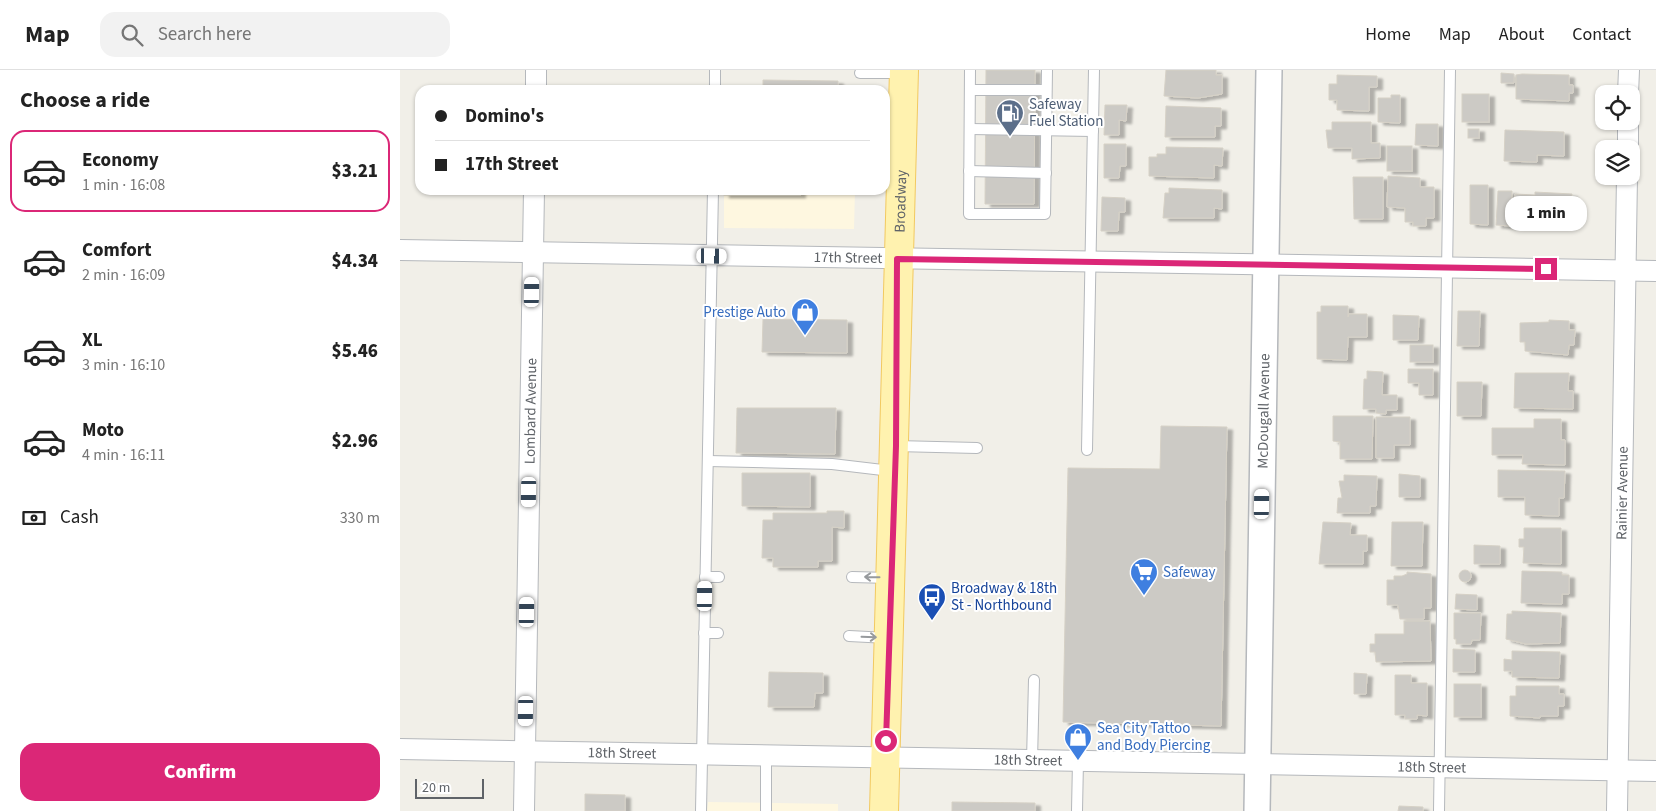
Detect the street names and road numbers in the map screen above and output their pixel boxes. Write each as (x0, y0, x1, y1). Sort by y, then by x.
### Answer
street label: Broadway (890, 169, 912, 233)
street label: 17th Street (813, 247, 883, 269)
street label: McDougall Avenue (1253, 353, 1275, 469)
street label: Lombard Avenue (520, 358, 542, 464)
street label: Rainier Avenue (1611, 446, 1634, 540)
street label: 18th Street (587, 742, 657, 764)
street label: 18th Street (993, 749, 1062, 772)
street label: 18th Street (1397, 756, 1466, 779)

